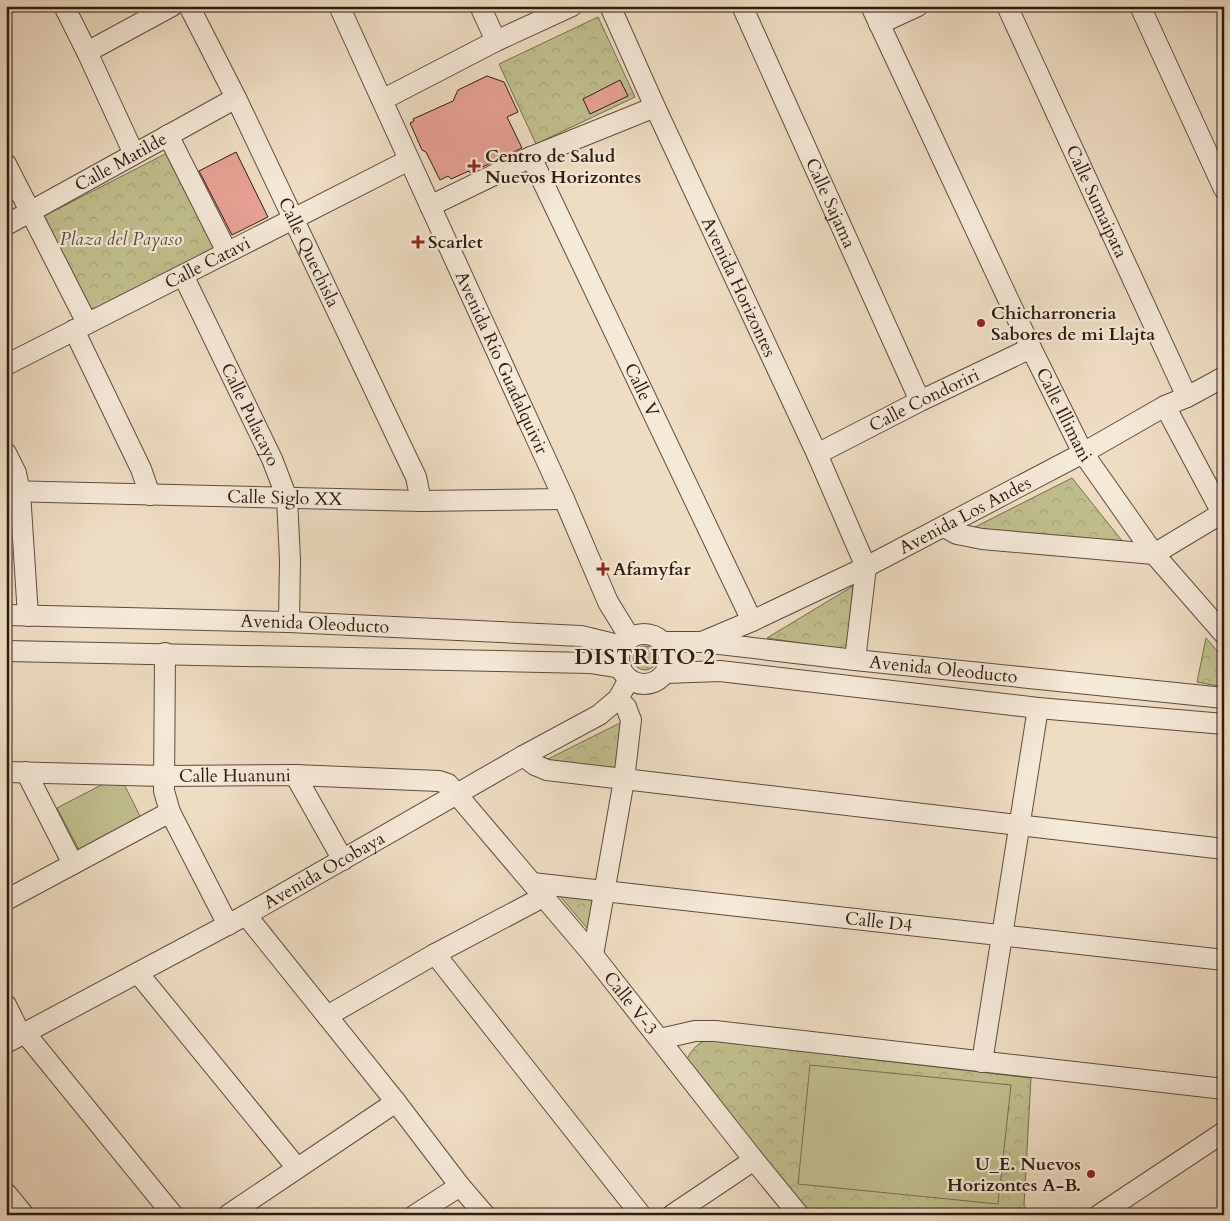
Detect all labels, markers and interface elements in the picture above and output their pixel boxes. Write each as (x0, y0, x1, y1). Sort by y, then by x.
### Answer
street label: Calle Matilde (70, 126, 171, 197)
street label: Calle Sumaipata (1060, 141, 1134, 262)
place label: Centro de Salud Nuevos Horizontes (485, 144, 641, 190)
street label: Calle Sajama (800, 154, 862, 252)
marker: Centro de Salud Nuevos Horizontes (467, 159, 481, 173)
street label: Calle Quechisla (272, 193, 346, 311)
street label: Avenida Horizontes (695, 213, 782, 361)
park label: Plaza del Payaso (60, 227, 182, 252)
street label: Calle Catavi (160, 230, 255, 295)
place label: Scarlet (428, 230, 484, 255)
marker: Scarlet (412, 236, 424, 248)
street label: Avenida Río Guadalquivir (449, 267, 555, 459)
place label: Chicharroneria Sabores de mi Llajta (991, 301, 1155, 347)
marker: Chicharroneria Sabores de mi Llajta (975, 317, 987, 329)
street label: Calle Pulacayo (215, 359, 286, 470)
street label: Calle V (618, 359, 666, 422)
street label: Calle Condoriri (865, 362, 983, 438)
street label: Calle Illimani (1030, 363, 1098, 467)
street label: Avenida Los Andes (894, 470, 1035, 560)
street label: Calle Siglo XX (227, 484, 344, 512)
place label: Afamyfar (613, 557, 692, 582)
marker: Afamyfar (597, 563, 609, 575)
street label: Avenida Oleoducto (240, 608, 390, 639)
district label: DISTRITO 2 (574, 642, 716, 672)
street label: Avenida Oleoducto (868, 649, 1019, 689)
street label: Calle Huanuni (179, 763, 291, 788)
street label: Avenida Ocobaya (259, 825, 389, 915)
street label: Calle D4 (844, 905, 914, 938)
street label: Calle V-3 (598, 966, 664, 1040)
place label: U_E. Nuevos Horizontes A-B. (947, 1152, 1081, 1198)
marker: U_E. Nuevos Horizontes A-B. (1085, 1168, 1097, 1180)

